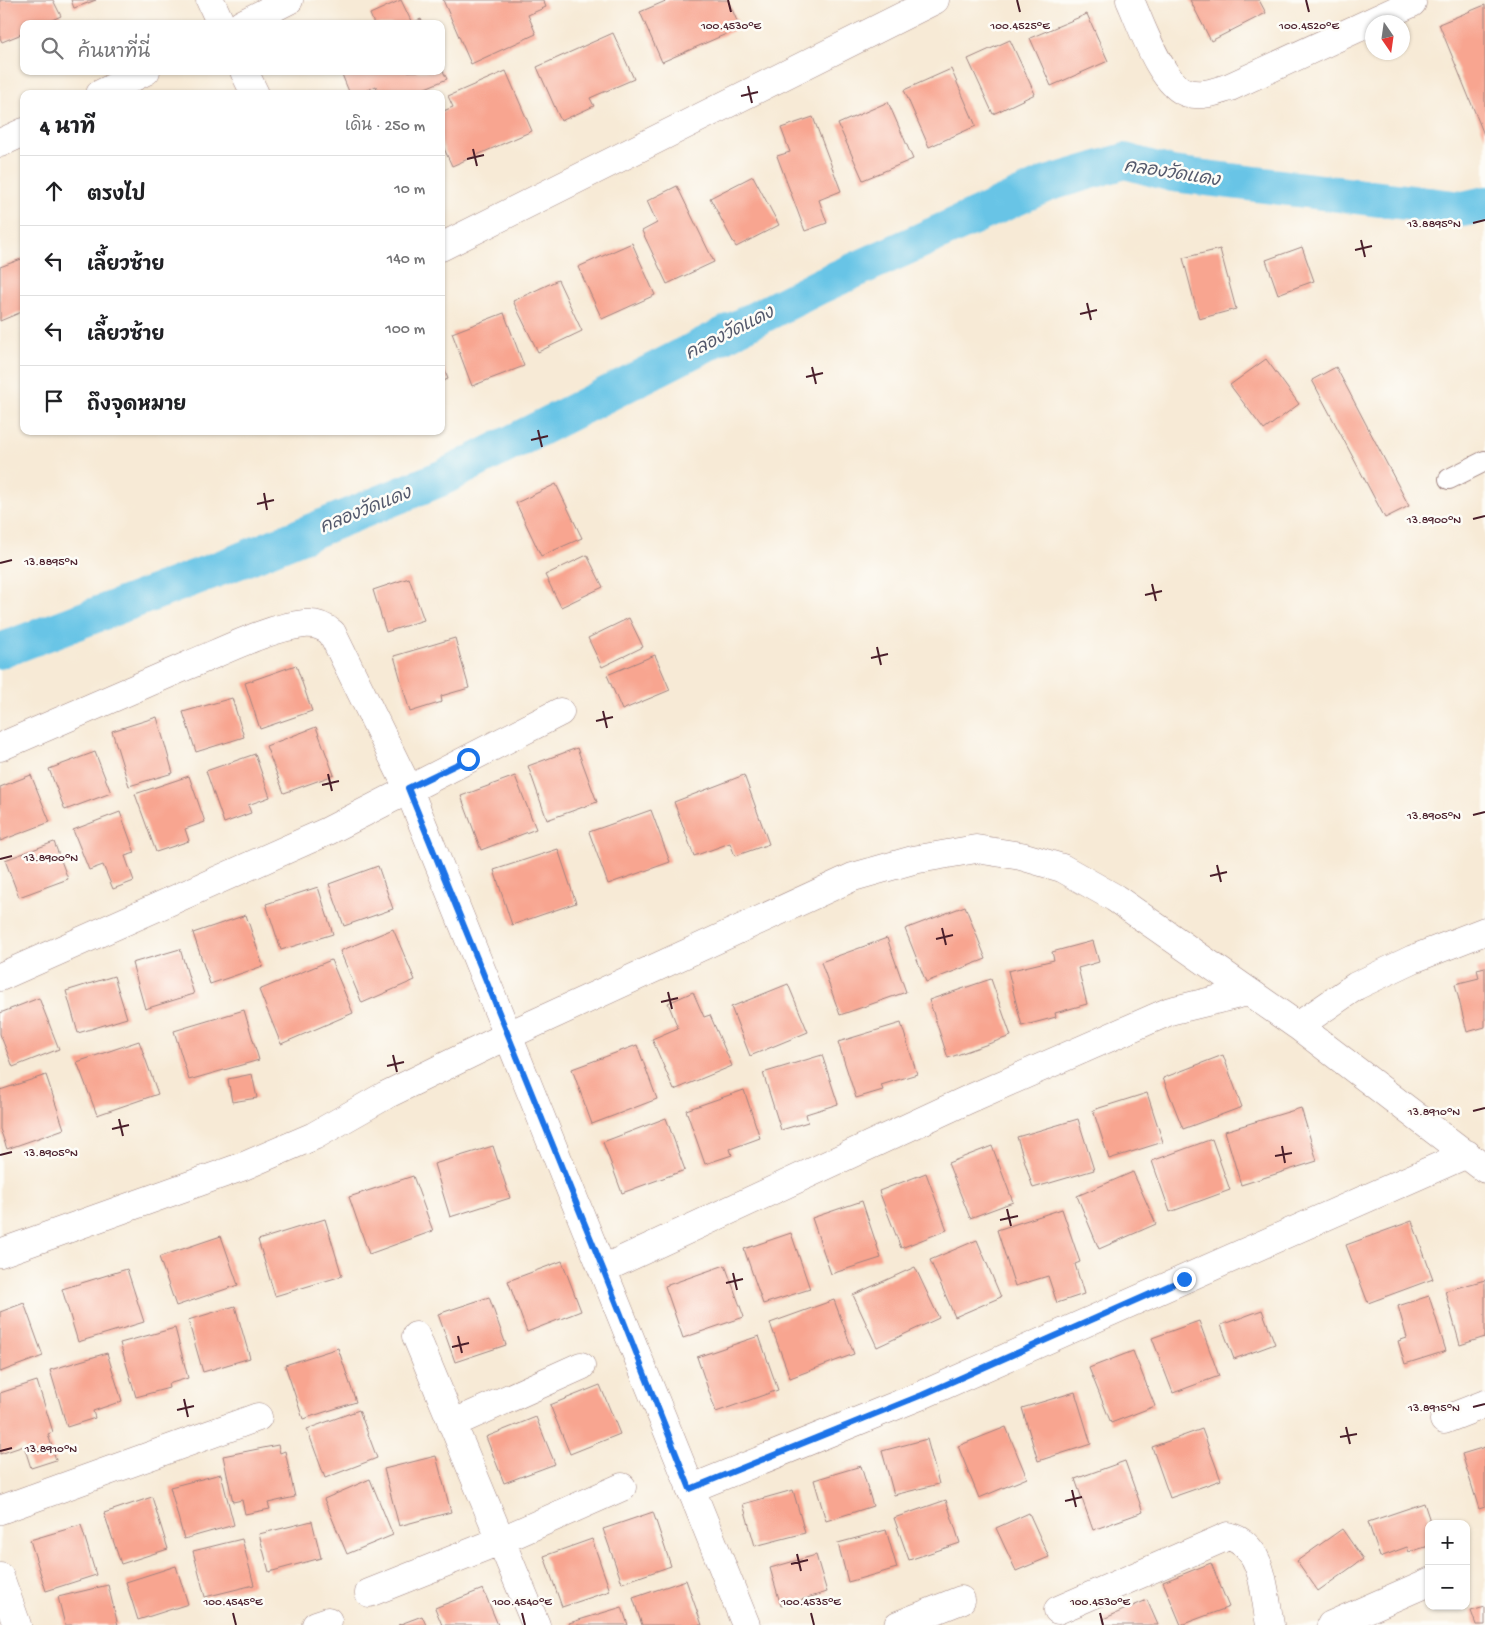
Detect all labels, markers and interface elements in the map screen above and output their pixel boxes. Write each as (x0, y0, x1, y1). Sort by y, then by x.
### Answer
north arrow (1365, 15, 1410, 60)
search box (20, 20, 445, 75)
text: 100.4530°E (700, 20, 762, 34)
text: 100.4525°E (989, 20, 1050, 34)
text: 100.4520°E (1278, 20, 1339, 34)
icon: search (38, 34, 66, 62)
text: ค้นหาที่นี่ (78, 42, 150, 65)
text: 4 นาที (40, 117, 95, 142)
text: เดิน · 250 m (345, 118, 425, 137)
water label: คลองวัดแดง (1122, 155, 1223, 193)
icon: ahead (40, 177, 68, 205)
text: 10 m (394, 181, 425, 200)
text: ตรงไป (87, 185, 145, 208)
text: 13.8895°N (1406, 218, 1461, 232)
icon: left (40, 247, 68, 275)
text: 140 m (387, 251, 425, 270)
text: เลี้ยวซ้าย (87, 255, 164, 278)
water label: คลองวัดแดง (681, 300, 779, 365)
icon: left (40, 317, 68, 345)
text: 100 m (385, 321, 425, 340)
text: เลี้ยวซ้าย (87, 325, 164, 348)
icon: arrive (40, 387, 68, 415)
text: ถึงจุดหมาย (87, 395, 186, 418)
water label: คลองวัดแดง (317, 481, 416, 539)
text: 13.8900°N (1406, 514, 1461, 528)
text: 13.8895°N (23, 556, 78, 570)
route start (457, 748, 480, 771)
text: 13.8905°N (1406, 810, 1461, 824)
text: 13.8900°N (23, 852, 78, 866)
text: 13.8910°N (1407, 1106, 1460, 1120)
text: 13.8905°N (23, 1147, 78, 1161)
route end (1173, 1268, 1196, 1291)
text: 13.8915°N (1407, 1402, 1460, 1416)
text: 13.8910°N (24, 1443, 77, 1457)
map controls (1425, 1520, 1470, 1610)
button: + (1425, 1520, 1470, 1565)
button: − (1425, 1565, 1470, 1610)
text: 100.4545°E (202, 1596, 263, 1610)
text: 100.4540°E (491, 1596, 552, 1610)
text: 100.4535°E (780, 1596, 841, 1610)
text: 100.4530°E (1069, 1596, 1131, 1610)

